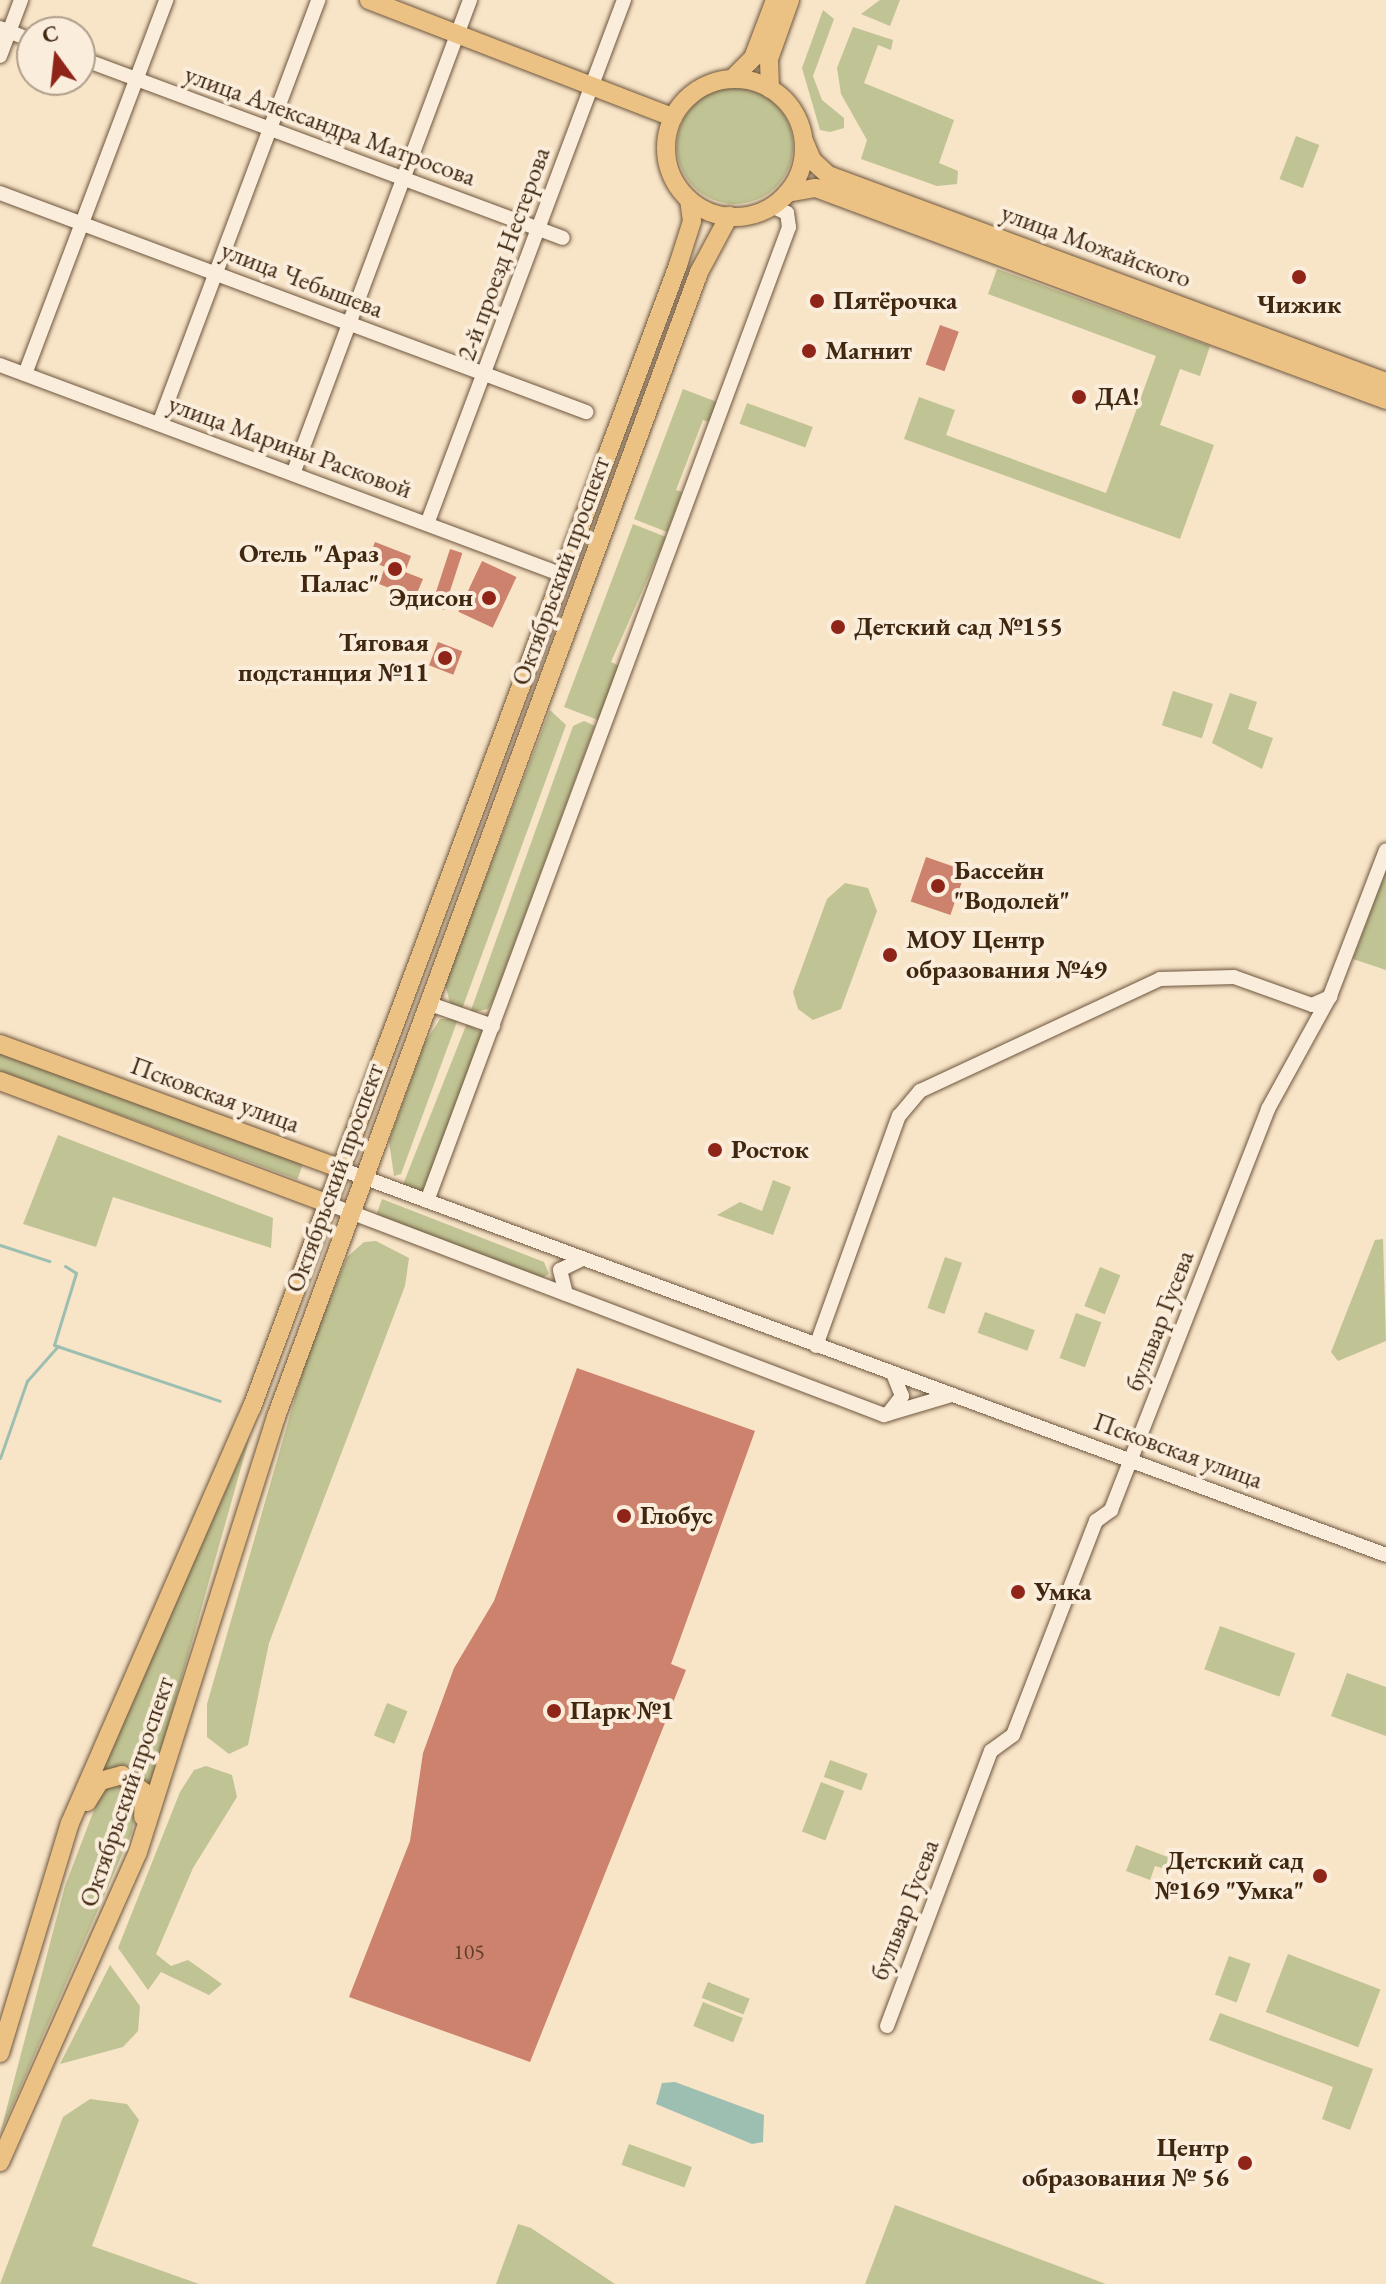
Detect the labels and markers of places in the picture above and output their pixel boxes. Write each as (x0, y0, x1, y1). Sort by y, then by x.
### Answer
marker: Чижик (1290, 268, 1308, 286)
place label: Пятёрочка (833, 285, 957, 317)
place label: Чижик (1257, 289, 1341, 321)
marker: Пятёрочка (808, 292, 826, 310)
place label: Магнит (825, 335, 912, 367)
marker: Магнит (800, 342, 818, 360)
place label: ДА! (1095, 381, 1140, 413)
marker: ДА! (1070, 388, 1088, 406)
place label: Отель "Араз Палас" (239, 538, 379, 600)
marker: Отель "Араз Палас" (386, 560, 404, 578)
place label: Эдисон (389, 582, 473, 614)
marker: Эдисон (480, 589, 498, 607)
place label: Детский сад №155 (854, 611, 1063, 643)
marker: Детский сад №155 (829, 618, 847, 636)
place label: Тяговая подстанция №11 (238, 627, 429, 688)
marker: Тяговая подстанция №11 (436, 649, 454, 667)
place label: Бассейн "Водолей" (954, 855, 1070, 916)
marker: Бассейн "Водолей" (929, 877, 947, 895)
place label: МОУ Центр образования №49 (906, 924, 1107, 986)
marker: МОУ Центр образования №49 (881, 946, 899, 964)
place label: Росток (731, 1134, 809, 1166)
marker: Росток (706, 1141, 724, 1159)
place label: Глобус (640, 1500, 713, 1532)
marker: Глобус (615, 1507, 633, 1525)
place label: Умка (1034, 1576, 1092, 1608)
marker: Умка (1009, 1583, 1027, 1601)
place label: Парк №1 (570, 1695, 674, 1727)
marker: Парк №1 (545, 1702, 563, 1720)
place label: Детский сад №169 "Умка" (1155, 1845, 1304, 1906)
marker: Детский сад №169 "Умка" (1311, 1867, 1329, 1885)
place label: Центр образования № 56 (1022, 2132, 1229, 2194)
marker: Центр образования № 56 (1236, 2154, 1254, 2172)

